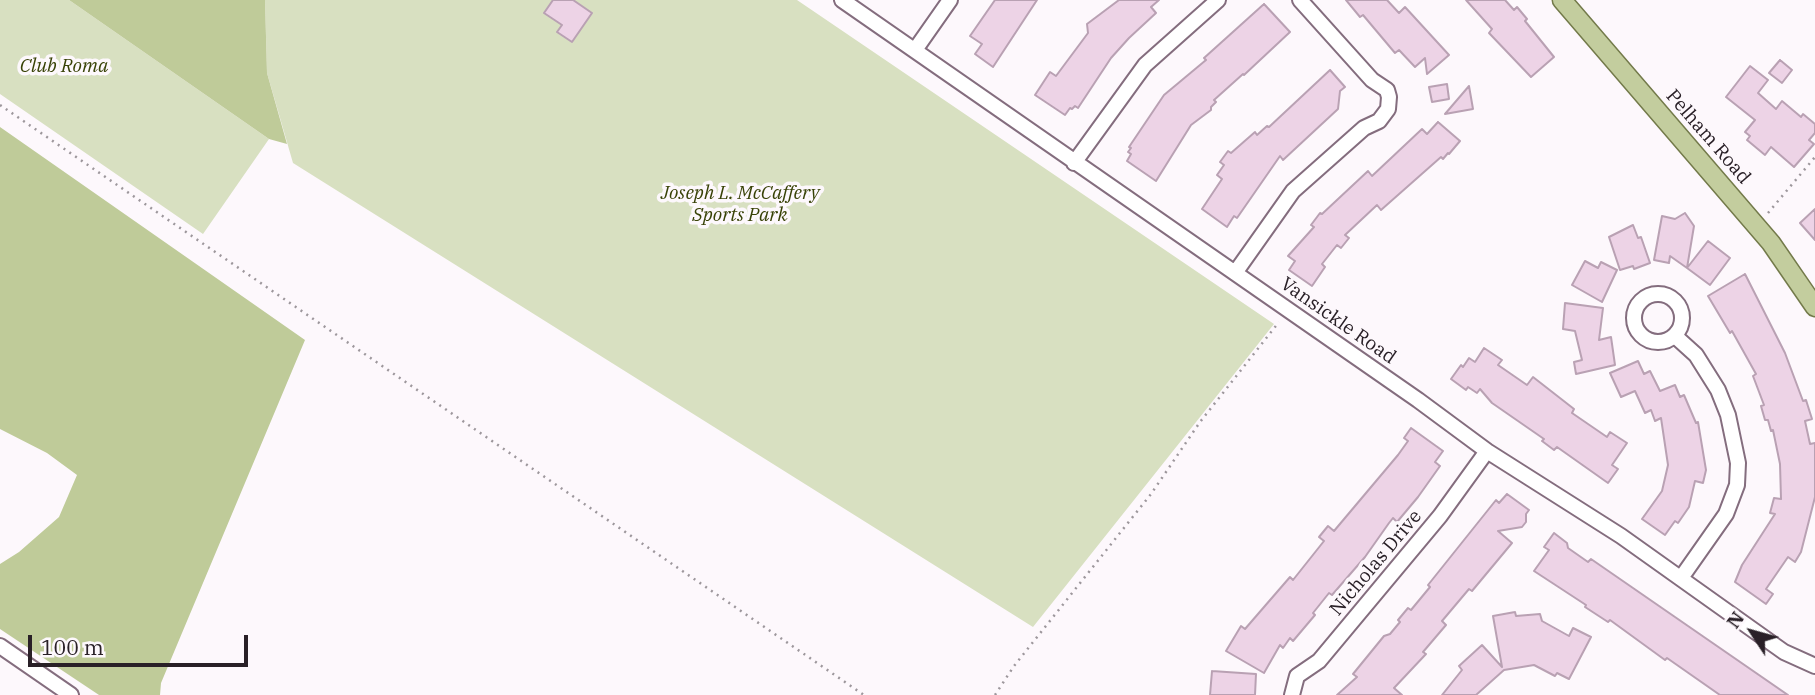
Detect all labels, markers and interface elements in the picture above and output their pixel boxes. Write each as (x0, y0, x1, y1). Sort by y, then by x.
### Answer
park label: Club Roma (20, 56, 108, 78)
street label: Pelham Road (1661, 85, 1755, 189)
park label: Joseph L. McCaffery Sports Park (661, 183, 819, 227)
street label: Vansickle Road (1276, 273, 1400, 369)
street label: Nicholas Drive (1325, 506, 1427, 620)
north arrow (1717, 597, 1787, 667)
text: N (1721, 607, 1749, 633)
scale bar (32, 622, 252, 666)
text: 100 m (41, 633, 104, 661)

